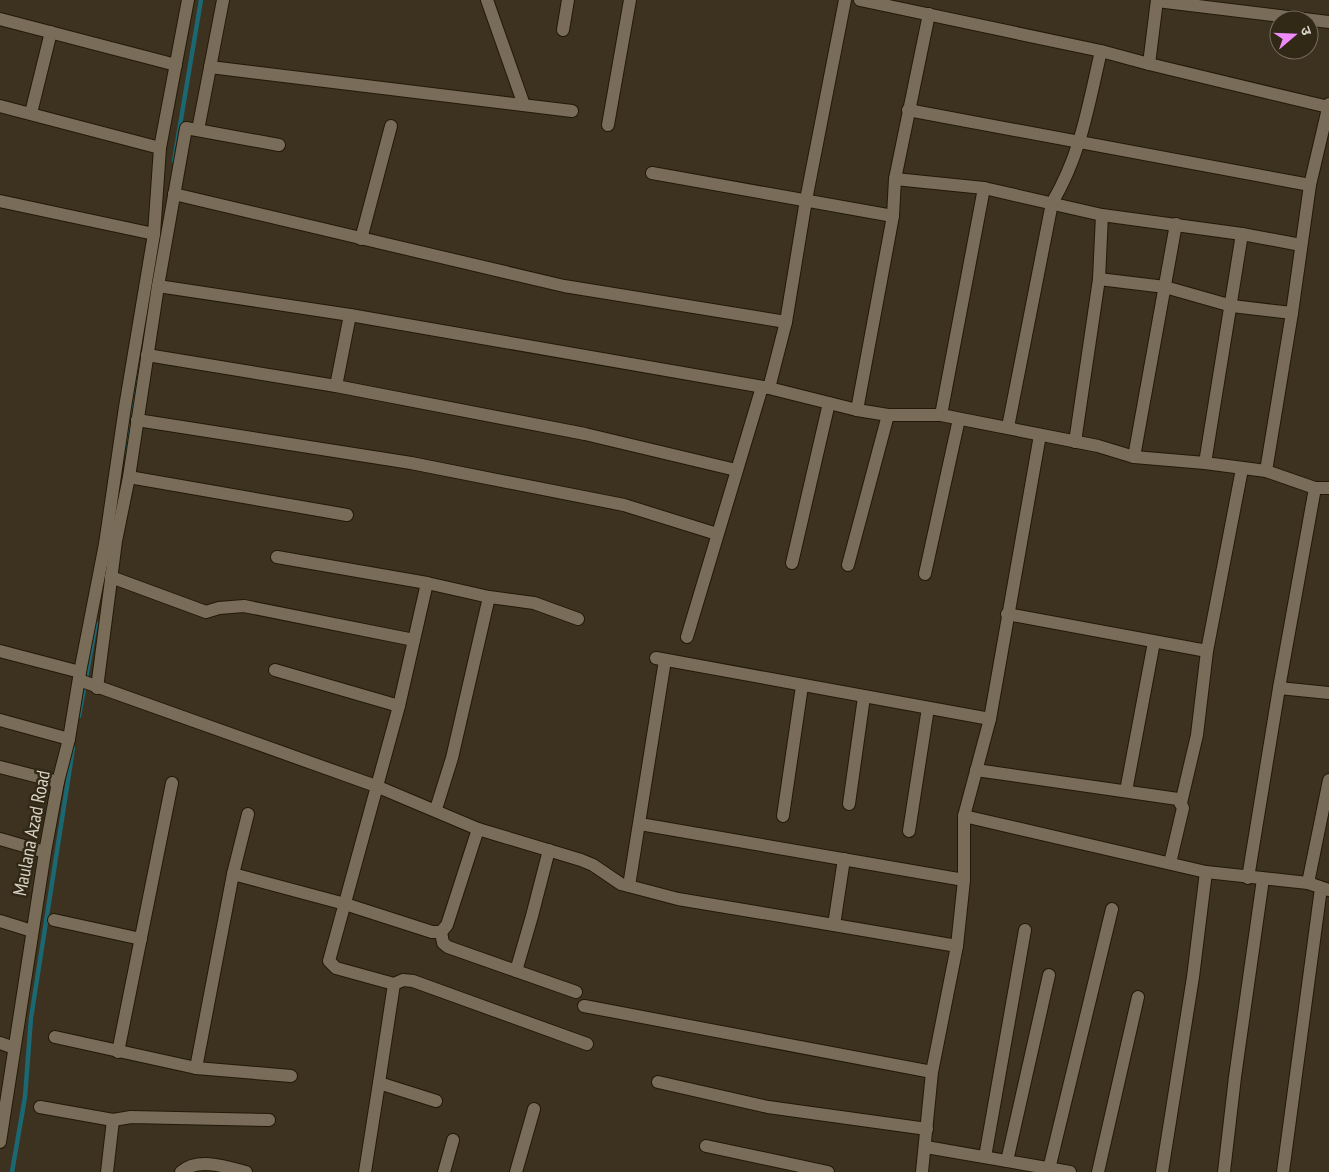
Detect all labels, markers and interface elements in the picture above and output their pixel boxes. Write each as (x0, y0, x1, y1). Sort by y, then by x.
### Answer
north arrow (1269, 10, 1319, 60)
text: उ (1296, 24, 1316, 38)
street label: Maulana Azad Road (7, 768, 55, 898)

